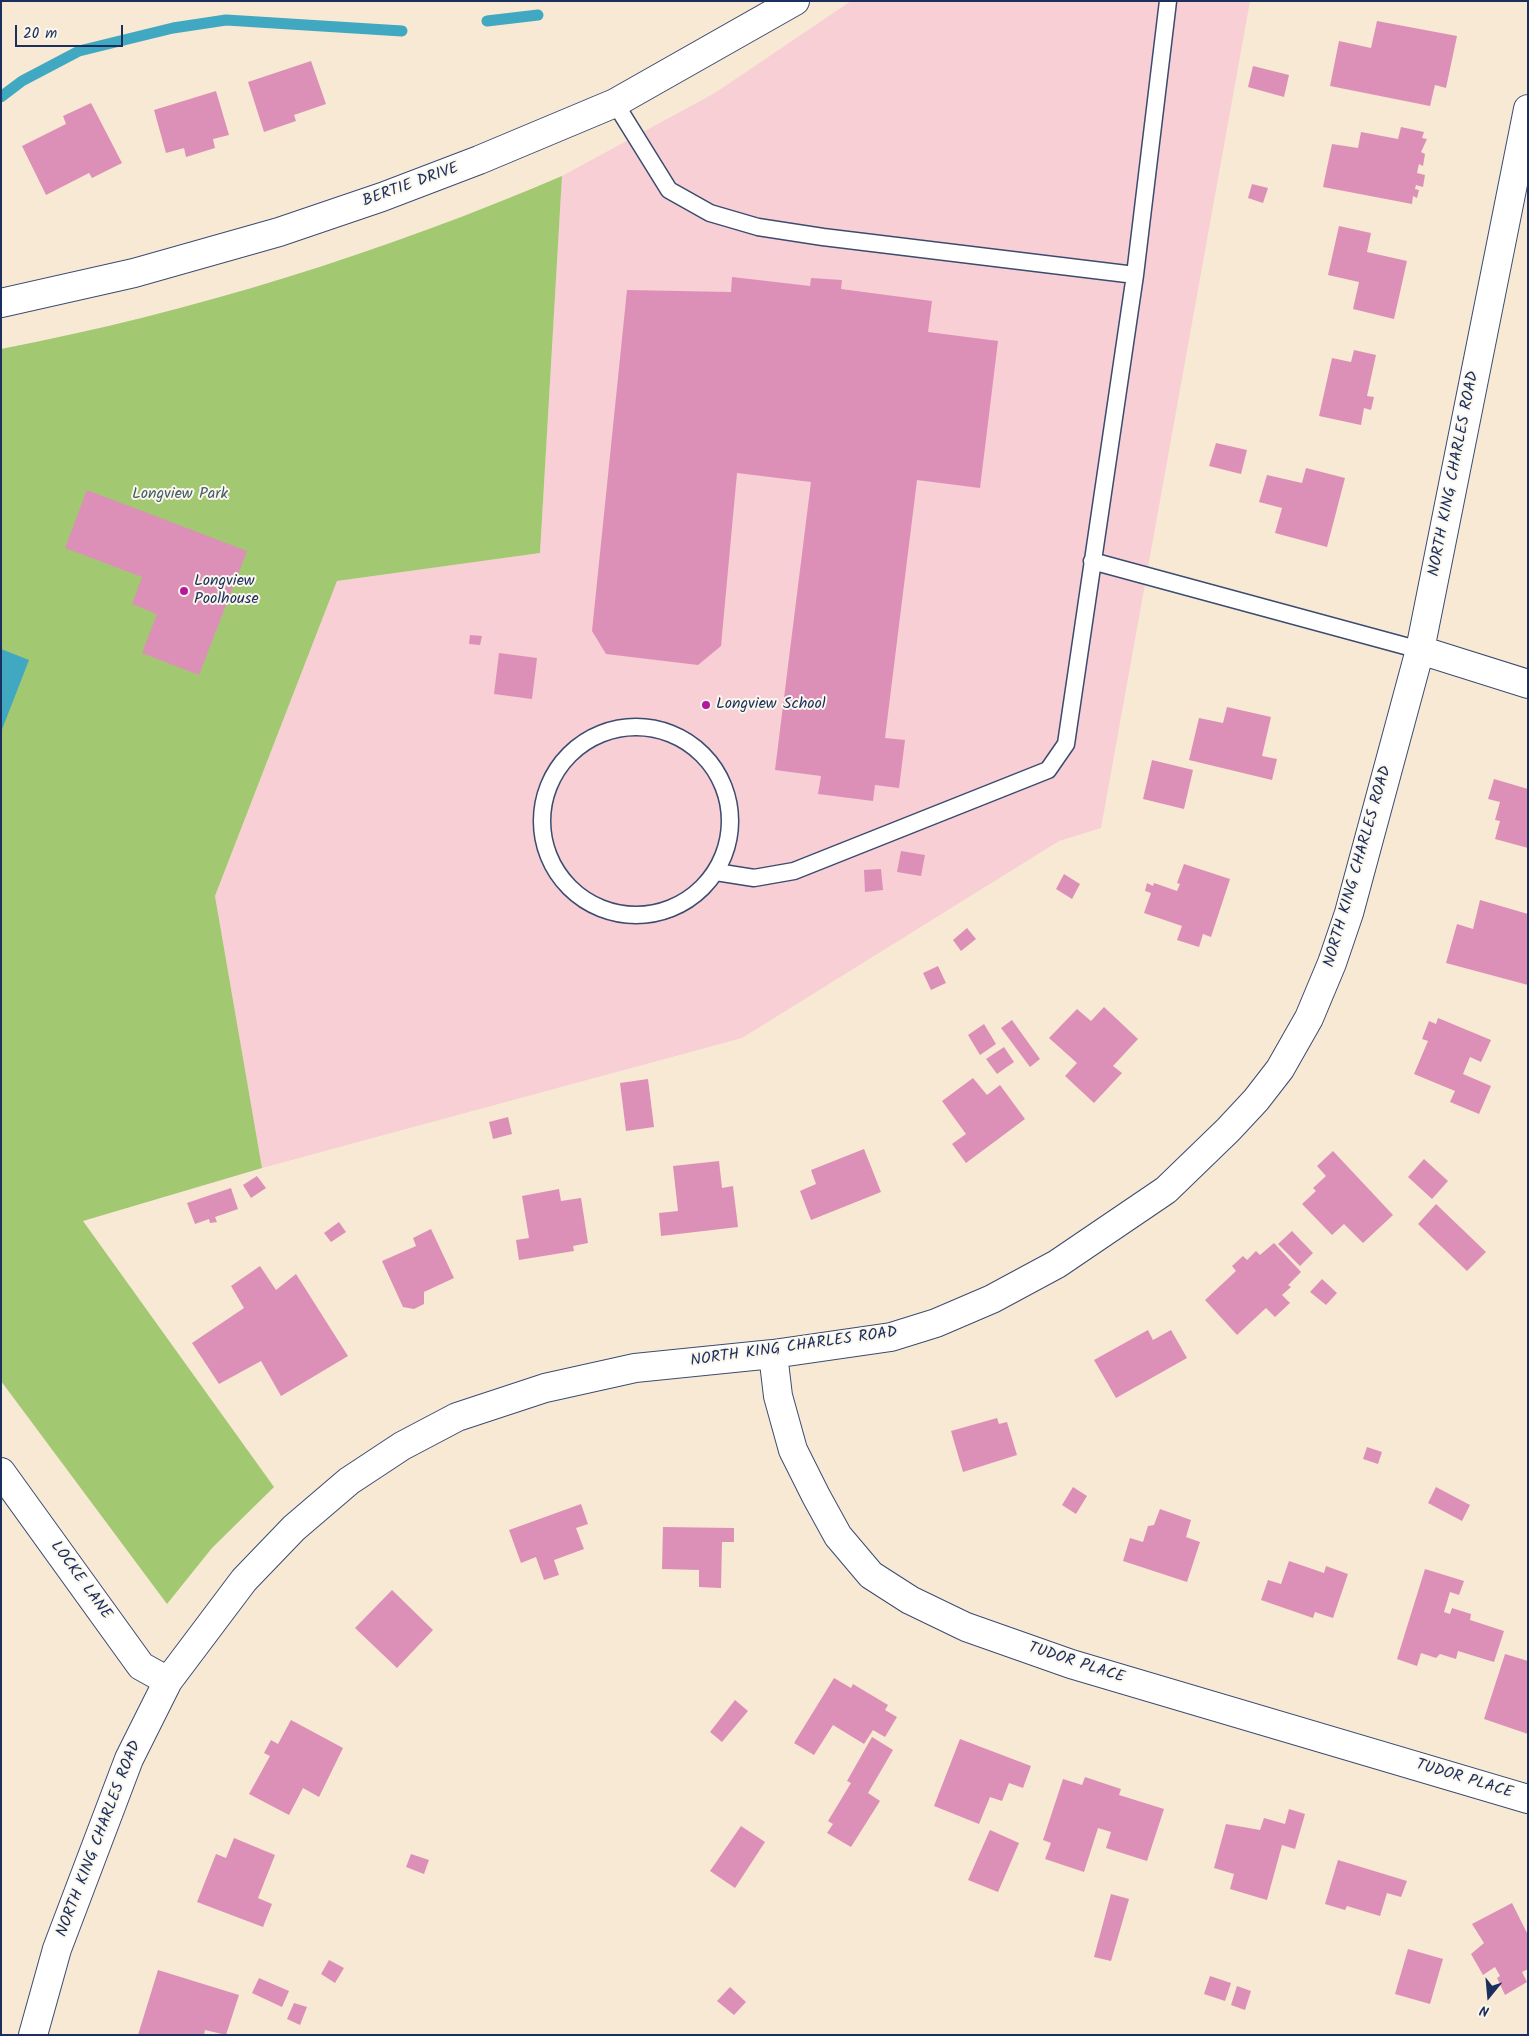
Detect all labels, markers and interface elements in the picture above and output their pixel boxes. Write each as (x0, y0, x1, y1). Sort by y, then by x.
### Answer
scale bar (18, 15, 125, 47)
text: 20 m (23, 22, 57, 46)
street label: BERTIE DRIVE (360, 160, 462, 212)
street label: NORTH KING CHARLES ROAD (1426, 370, 1484, 578)
park label: Longview Park (132, 485, 228, 505)
place label: Longview Poolhouse (194, 572, 259, 610)
marker: Longview Poolhouse (178, 585, 190, 597)
place label: Longview School (716, 695, 826, 715)
marker: Longview School (700, 699, 712, 711)
street label: NORTH KING CHARLES ROAD (1321, 764, 1397, 970)
street label: NORTH KING CHARLES ROAD (689, 1324, 899, 1372)
street label: LOCKE LANE (45, 1538, 115, 1624)
street label: TUDOR PLACE (1025, 1639, 1127, 1689)
street label: NORTH KING CHARLES ROAD (54, 1738, 146, 1940)
street label: TUDOR PLACE (1413, 1756, 1515, 1804)
north arrow (1464, 1971, 1514, 2021)
text: N (1477, 1999, 1492, 2022)

